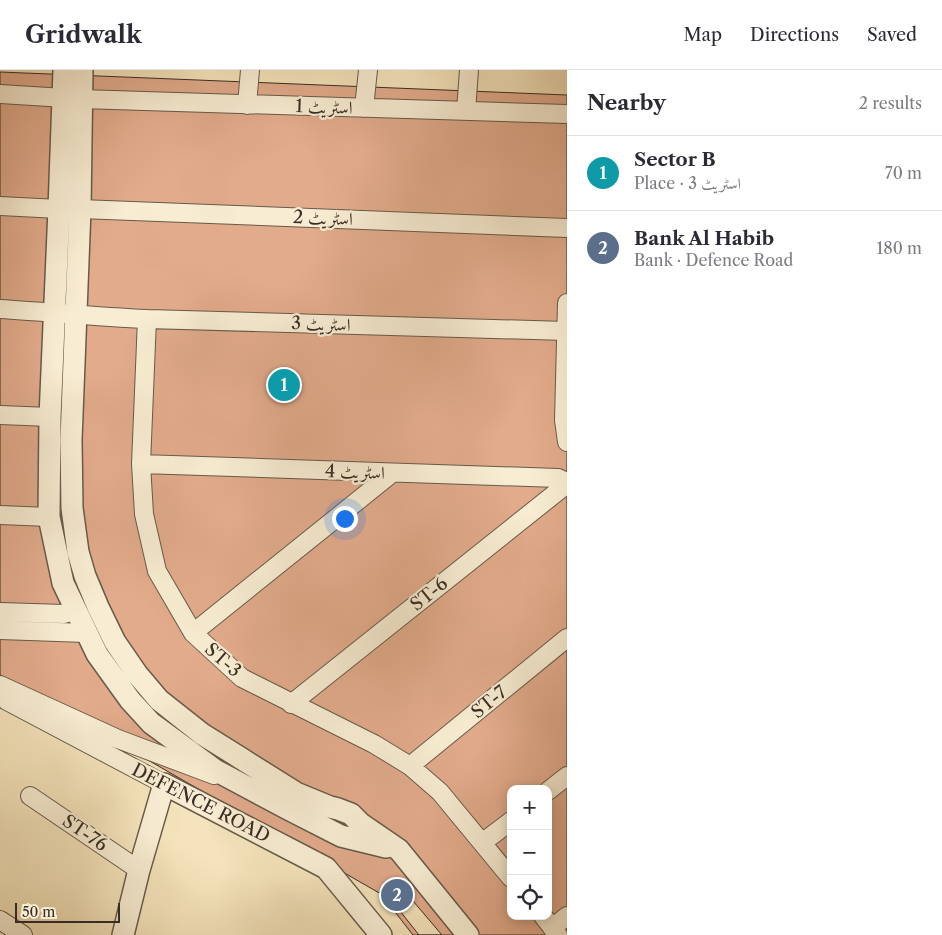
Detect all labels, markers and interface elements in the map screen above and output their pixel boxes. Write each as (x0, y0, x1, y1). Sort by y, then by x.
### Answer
text: Gridwalk (25, 20, 142, 49)
text: Map (683, 24, 722, 46)
text: Directions (750, 24, 839, 46)
text: Saved (867, 24, 917, 46)
text: Nearby (587, 90, 666, 115)
text: 2 results (859, 93, 922, 113)
street label: اسٹریٹ 1 (295, 95, 353, 120)
text: Sector B (634, 148, 716, 171)
text: 1 (599, 163, 607, 183)
text: 70 m (885, 163, 922, 183)
text: Place · اسٹریٹ 3 (634, 173, 741, 193)
street label: اسٹریٹ 2 (293, 206, 353, 231)
text: Bank Al Habib (634, 227, 774, 250)
text: 2 (598, 238, 608, 258)
text: 180 m (876, 238, 922, 258)
text: Bank · Defence Road (634, 250, 793, 270)
street label: اسٹریٹ 3 (291, 312, 351, 337)
pin: 1 (268, 366, 300, 404)
street label: اسٹریٹ 4 (325, 460, 385, 485)
your location (332, 506, 358, 532)
street label: ST-6 (406, 572, 452, 616)
street label: ST-3 (200, 638, 246, 682)
street label: ST-7 (467, 681, 511, 723)
street label: DEFENCE ROAD (128, 759, 274, 847)
map controls (507, 785, 552, 920)
button: + (507, 785, 552, 830)
street label: ST-76 (58, 810, 112, 856)
button: − (507, 830, 552, 875)
button: locate (507, 875, 552, 920)
pin: 2 (381, 876, 413, 914)
scale bar (15, 900, 120, 923)
text: 50 m (22, 903, 55, 921)

